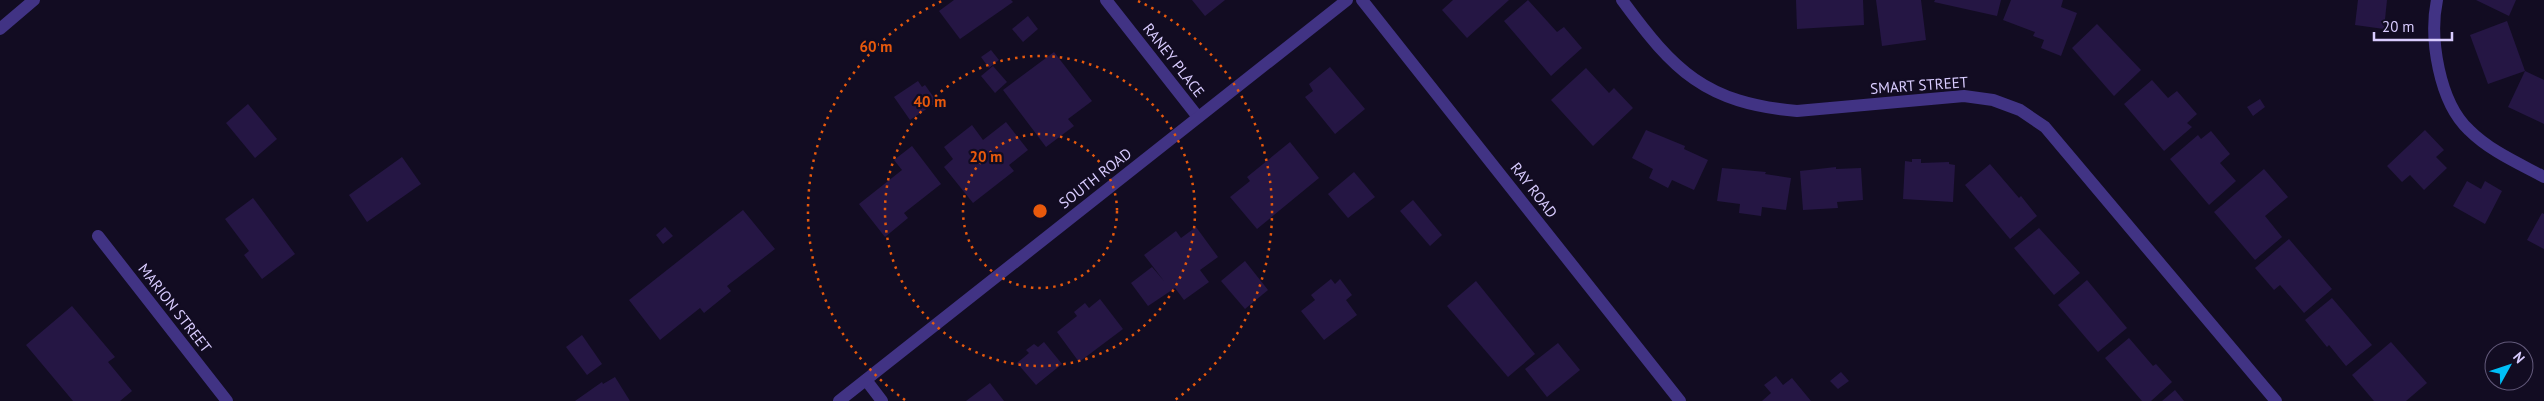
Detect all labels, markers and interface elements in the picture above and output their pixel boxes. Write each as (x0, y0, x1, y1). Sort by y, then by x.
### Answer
scale bar (2374, 10, 2452, 42)
text: 20 m (2382, 17, 2415, 36)
street label: RANEY PLACE (1139, 19, 1209, 101)
text: 60 m (860, 37, 892, 56)
street label: SMART STREET (1869, 72, 1969, 98)
text: 40 m (914, 92, 946, 111)
street label: SOUTH ROAD (1055, 144, 1135, 212)
text: 20 m (970, 147, 1002, 166)
street label: RAY ROAD (1506, 159, 1562, 221)
centre of rings (1031, 202, 1049, 220)
street label: MARION STREET (134, 260, 216, 357)
north arrow (2484, 341, 2534, 391)
text: N (2509, 348, 2529, 367)

